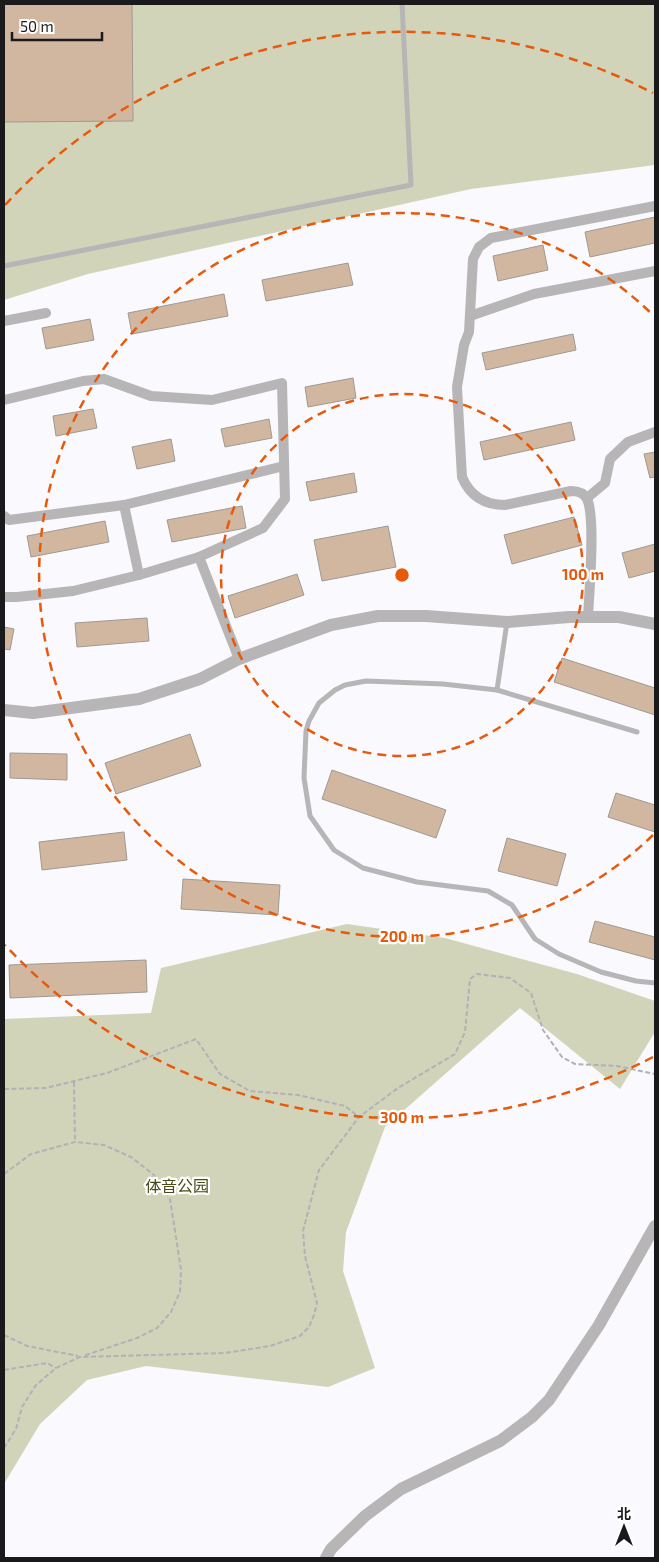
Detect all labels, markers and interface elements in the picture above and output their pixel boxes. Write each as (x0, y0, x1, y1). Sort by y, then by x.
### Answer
scale bar (12, 10, 102, 42)
text: 50 m (20, 17, 54, 35)
text: 100 m (562, 565, 604, 583)
centre of rings (393, 566, 411, 584)
text: 200 m (380, 927, 424, 945)
text: 300 m (380, 1108, 424, 1126)
park label: 体音公园 (145, 1176, 209, 1195)
north arrow (599, 1502, 649, 1552)
text: 北 (617, 1505, 631, 1522)

